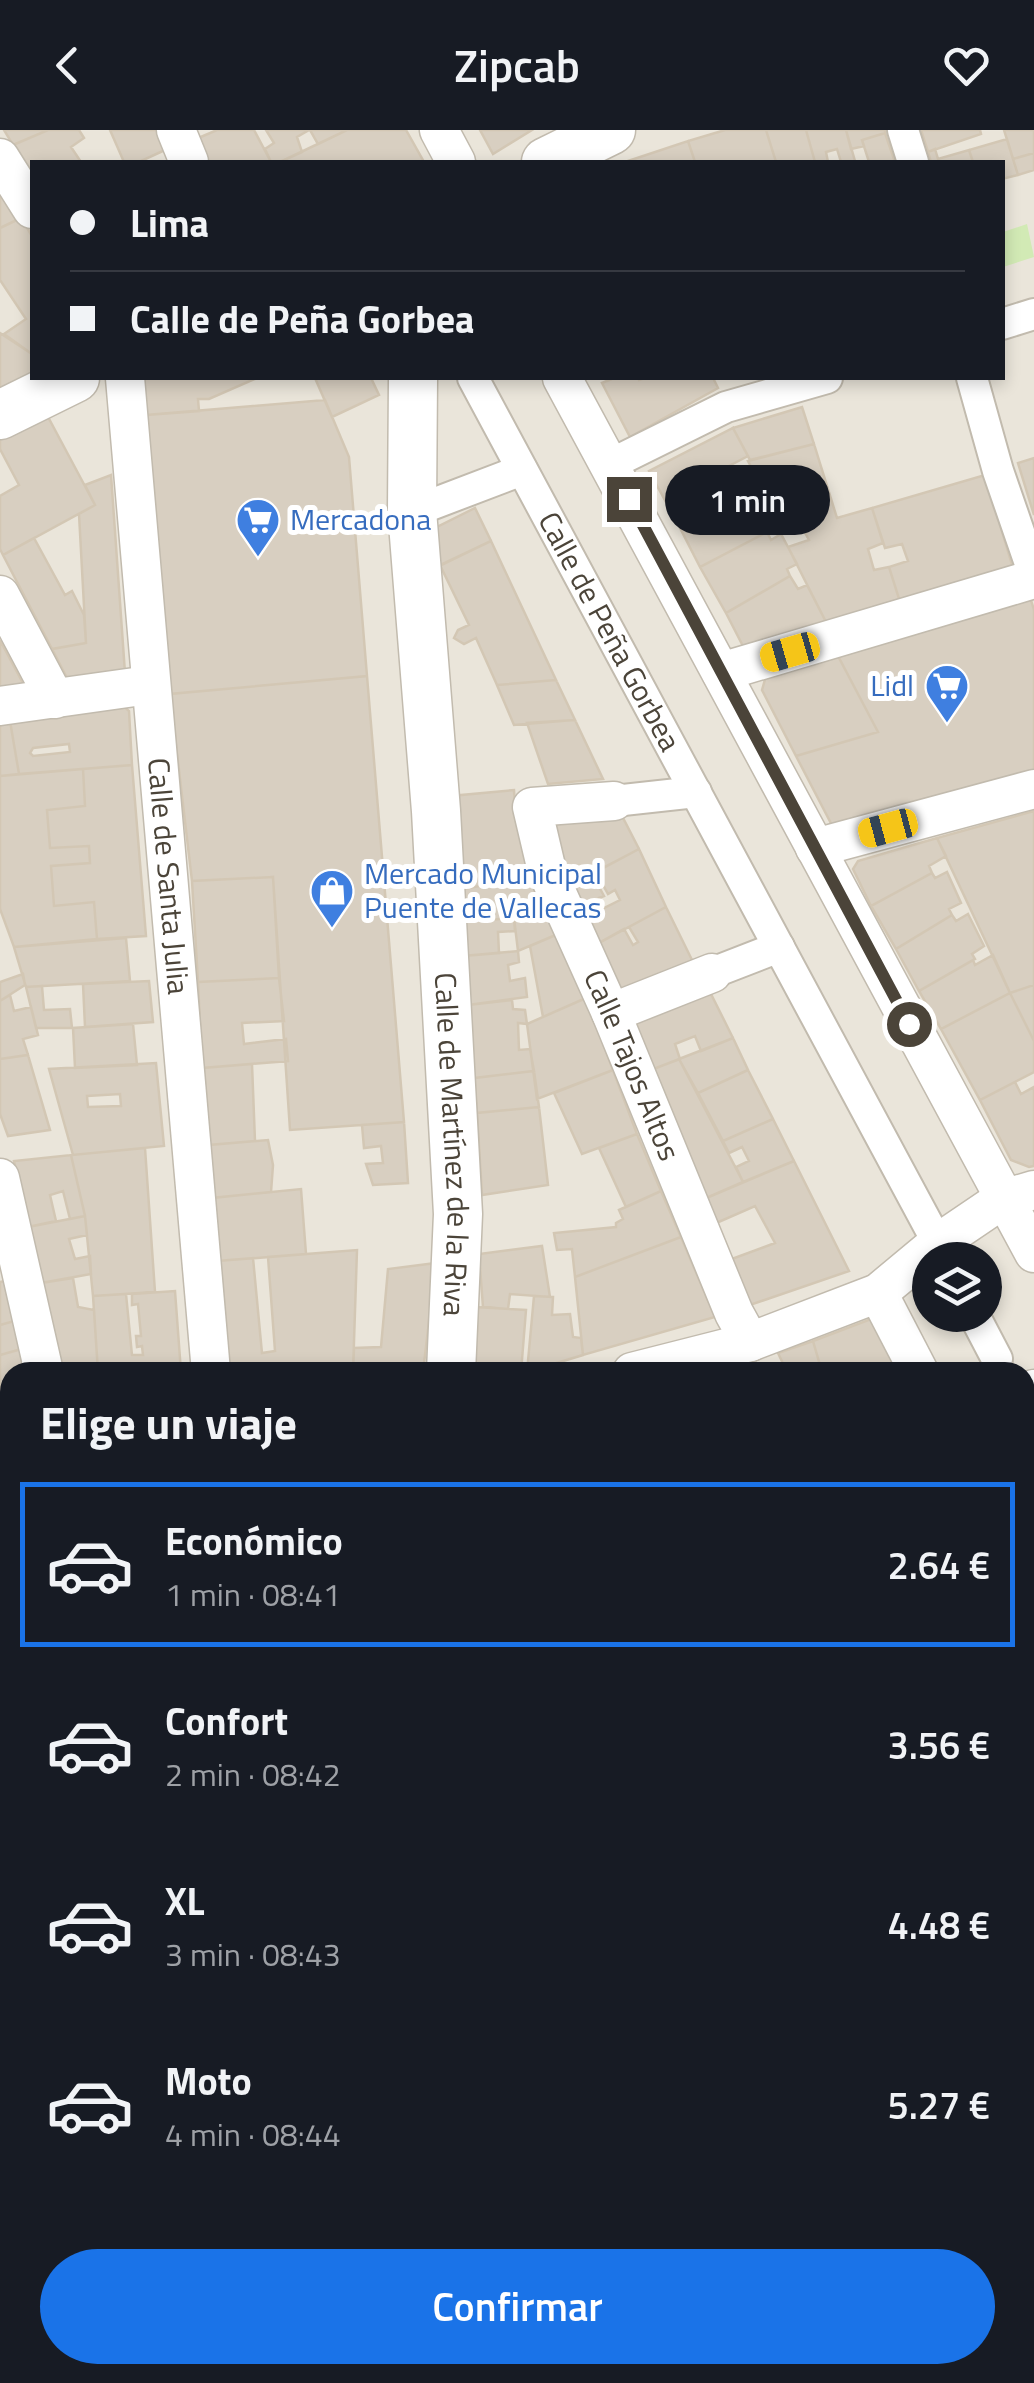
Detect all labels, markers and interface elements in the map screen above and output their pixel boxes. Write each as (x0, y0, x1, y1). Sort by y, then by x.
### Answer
text: Zipcab (454, 31, 580, 99)
icon: back (40, 38, 95, 93)
icon: heart (939, 38, 994, 93)
text: Lima (130, 194, 209, 252)
text: Calle de Peña Gorbea (130, 290, 475, 348)
callout: 1 min (664, 464, 829, 534)
text: 1 min (709, 476, 786, 524)
route end (607, 477, 652, 522)
place label: Mercadona (290, 496, 431, 542)
supermarket icon: Mercadona (235, 497, 281, 558)
street label: Calle de Peña Gorbea (527, 503, 693, 759)
car (757, 629, 823, 675)
place label: Lidl (870, 662, 914, 708)
supermarket icon: Lidl (924, 663, 970, 724)
street label: Calle de Santa Julia (136, 756, 202, 996)
car (855, 806, 921, 850)
place label: Mercado Municipal Puente de Vallecas (364, 850, 602, 930)
shop icon: Mercado Municipal Puente de Vallecas (309, 868, 355, 929)
street label: Calle Tajos Altos (572, 962, 693, 1167)
street label: Calle de Martínez de la Riva (423, 971, 482, 1318)
route start (887, 1002, 932, 1047)
map controls (912, 1242, 1002, 1332)
button: layers (912, 1242, 1002, 1332)
text: Elige un viaje (40, 1388, 297, 1456)
text: Económico (165, 1512, 343, 1570)
icon: car (45, 1520, 135, 1610)
text: 2.64 € (887, 1536, 990, 1594)
text: 1 min · 08:41 (165, 1570, 341, 1618)
text: Confort (165, 1692, 288, 1750)
icon: car (45, 1700, 135, 1790)
text: 3.56 € (887, 1716, 990, 1774)
text: 2 min · 08:42 (165, 1750, 341, 1798)
text: XL (165, 1872, 205, 1930)
icon: car (45, 1880, 135, 1970)
text: 4.48 € (887, 1896, 990, 1954)
text: 3 min · 08:43 (165, 1930, 341, 1978)
text: Moto (165, 2052, 252, 2110)
icon: car (45, 2060, 135, 2150)
text: 5.27 € (887, 2076, 990, 2134)
text: 4 min · 08:44 (165, 2110, 341, 2158)
button: Confirmar (40, 2249, 995, 2364)

